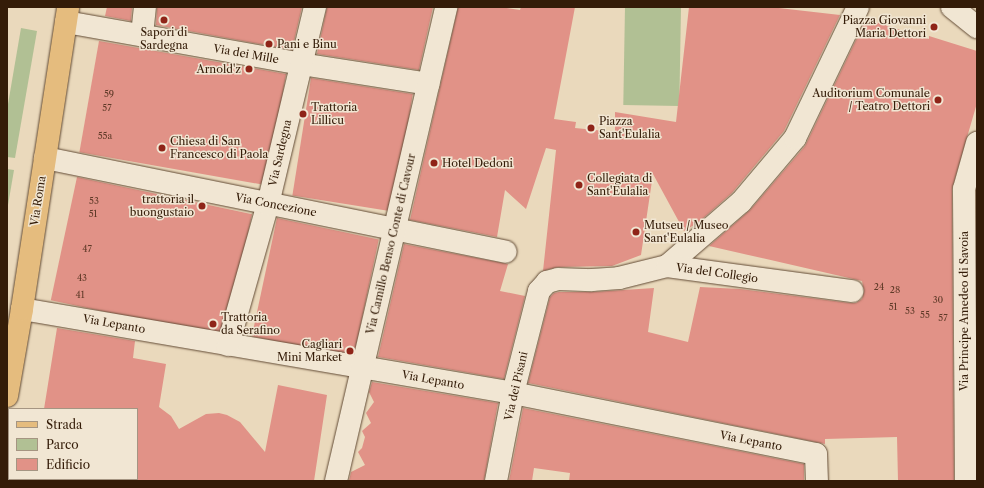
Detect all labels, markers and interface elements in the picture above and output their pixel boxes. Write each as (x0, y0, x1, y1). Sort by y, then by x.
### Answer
place label: Piazza Giovanni Maria Dettori (842, 14, 926, 40)
marker: Sapori di Sardegna (159, 15, 169, 25)
marker: Piazza Giovanni Maria Dettori (929, 22, 939, 32)
place label: Sapori di Sardegna (140, 26, 188, 52)
place label: Pani e Binu (277, 37, 337, 51)
marker: Pani e Binu (264, 39, 274, 49)
street label: Via dei Mille (212, 42, 280, 66)
place label: Arnold'z (197, 62, 241, 76)
marker: Arnold'z (244, 64, 254, 74)
place label: Auditorium Comunale / Teatro Dettori (812, 87, 930, 113)
house number: 59 (104, 89, 114, 99)
marker: Auditorium Comunale / Teatro Dettori (933, 95, 943, 105)
place label: Trattoria Lillicu (311, 101, 357, 127)
house number: 57 (102, 103, 112, 113)
marker: Trattoria Lillicu (298, 109, 308, 119)
place label: Piazza Sant'Eulalia (599, 115, 660, 141)
street label: Via Sardegna (266, 118, 294, 188)
marker: Piazza Sant'Eulalia (586, 123, 596, 133)
house number: 55a (98, 131, 112, 141)
place label: Chiesa di San Francesco di Paola (170, 135, 268, 161)
marker: Chiesa di San Francesco di Paola (157, 143, 167, 153)
street label: Via Camillo Benso Conte di Cavour (364, 152, 418, 336)
place label: Hotel Dedoni (442, 156, 513, 170)
marker: Hotel Dedoni (429, 158, 439, 168)
place label: Collegiata di Sant'Eulalia (587, 172, 653, 198)
street label: Via Roma (28, 175, 48, 227)
marker: Collegiata di Sant'Eulalia (574, 180, 584, 190)
street label: Via Concezione (234, 191, 318, 219)
place label: trattoria il buongustaio (130, 193, 194, 219)
house number: 53 (89, 196, 99, 206)
marker: trattoria il buongustaio (197, 201, 207, 211)
house number: 51 (89, 209, 97, 219)
place label: Mutseu / Museo Sant'Eulalia (644, 219, 729, 245)
marker: Mutseu / Museo Sant'Eulalia (631, 227, 641, 237)
street label: Via Principe Amedeo di Savoia (957, 231, 971, 391)
house number: 47 (82, 244, 92, 254)
street label: Via del Collegio (675, 261, 759, 285)
house number: 43 (77, 273, 87, 283)
house number: 24 (874, 282, 884, 292)
house number: 28 (890, 285, 900, 295)
house number: 41 (76, 290, 84, 300)
house number: 30 (933, 295, 943, 305)
house number: 51 (889, 302, 897, 312)
house number: 53 (905, 306, 915, 316)
house number: 55 (920, 310, 930, 320)
place label: Trattoria da Serafino (221, 311, 280, 337)
street label: Via Lepanto (82, 312, 146, 336)
house number: 57 (938, 313, 948, 323)
marker: Trattoria da Serafino (208, 319, 218, 329)
place label: Cagliari Mini Market (277, 338, 342, 364)
marker: Cagliari Mini Market (345, 346, 355, 356)
street label: Via dei Pisani (502, 350, 530, 422)
street label: Via Lepanto (401, 368, 465, 392)
legend (8, 408, 138, 480)
text: Strada (46, 417, 82, 432)
street label: Via Lepanto (719, 428, 783, 454)
text: Parco (46, 437, 79, 452)
text: Edificio (46, 457, 90, 472)

